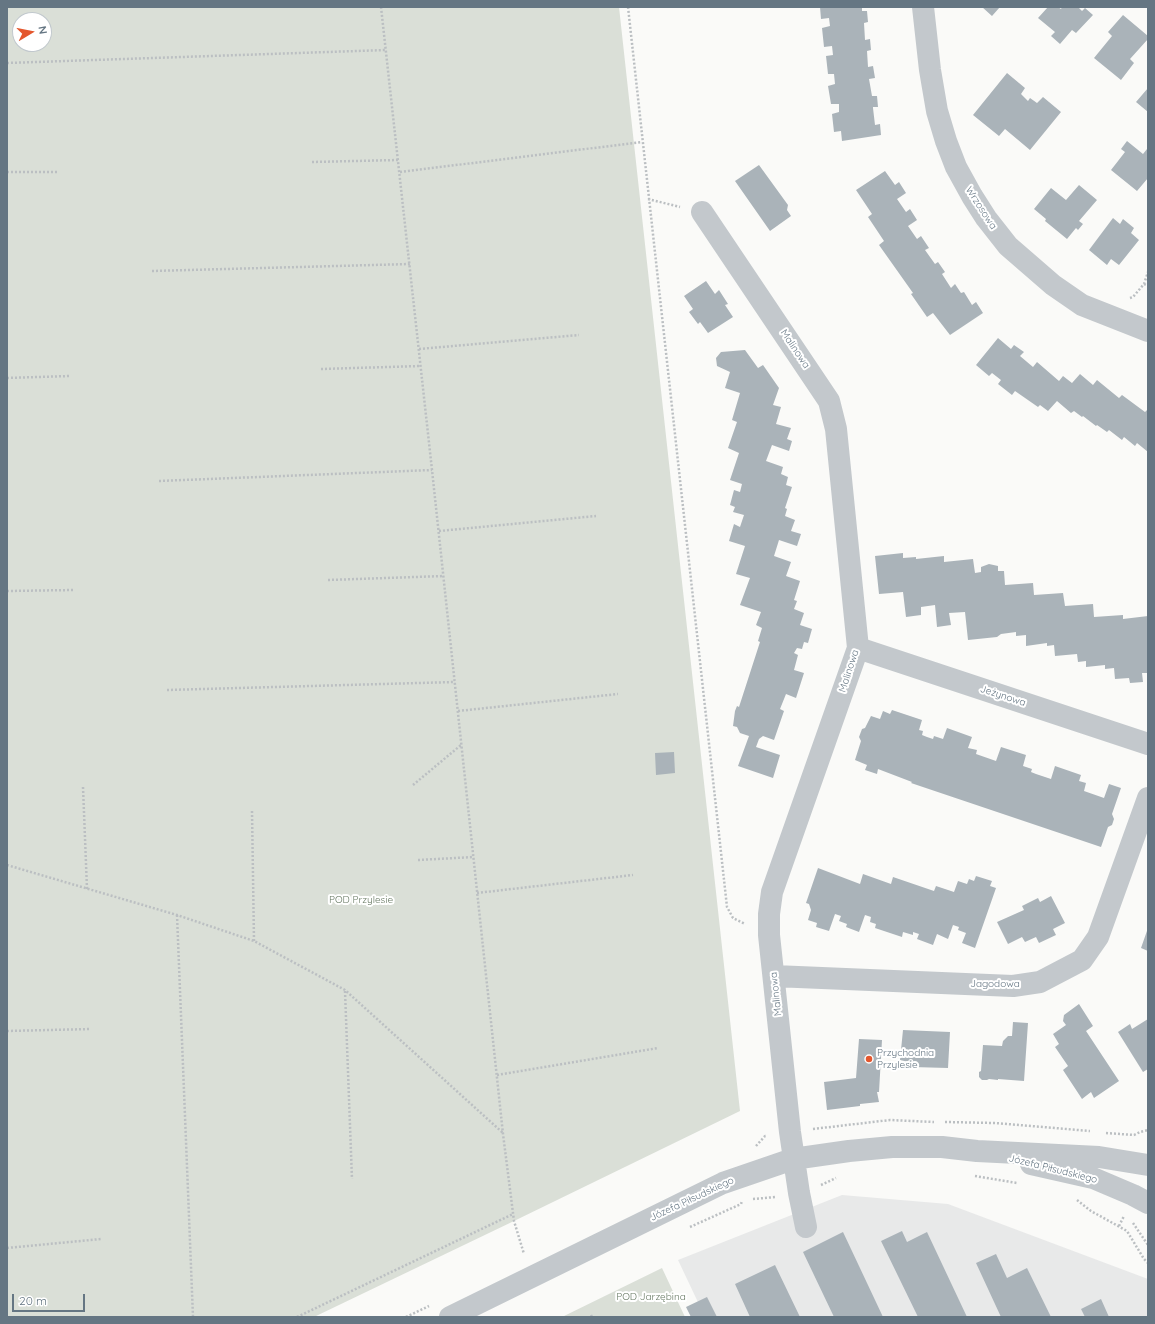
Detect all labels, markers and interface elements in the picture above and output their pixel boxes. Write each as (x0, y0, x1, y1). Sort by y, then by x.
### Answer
north arrow (12, 12, 52, 52)
text: N (35, 25, 50, 35)
street label: Wrzosowa (963, 184, 999, 232)
street label: Malinowa (778, 327, 812, 371)
street label: Malinowa (836, 648, 862, 694)
street label: Jeżynowa (979, 683, 1027, 709)
park label: POD Przylesie (329, 894, 393, 906)
street label: Malinowa (768, 971, 784, 1017)
street label: Jagodowa (970, 978, 1020, 990)
place label: Przychodnia Przylesie (877, 1047, 934, 1070)
marker: Przychodnia Przylesie (864, 1054, 874, 1064)
street label: Józefa Piłsudskiego (1007, 1152, 1099, 1186)
street label: Józefa Piłsudskiego (648, 1174, 736, 1224)
scale bar (14, 1286, 87, 1312)
park label: POD Jarzębina (616, 1291, 686, 1303)
text: 20 m (19, 1293, 47, 1308)

